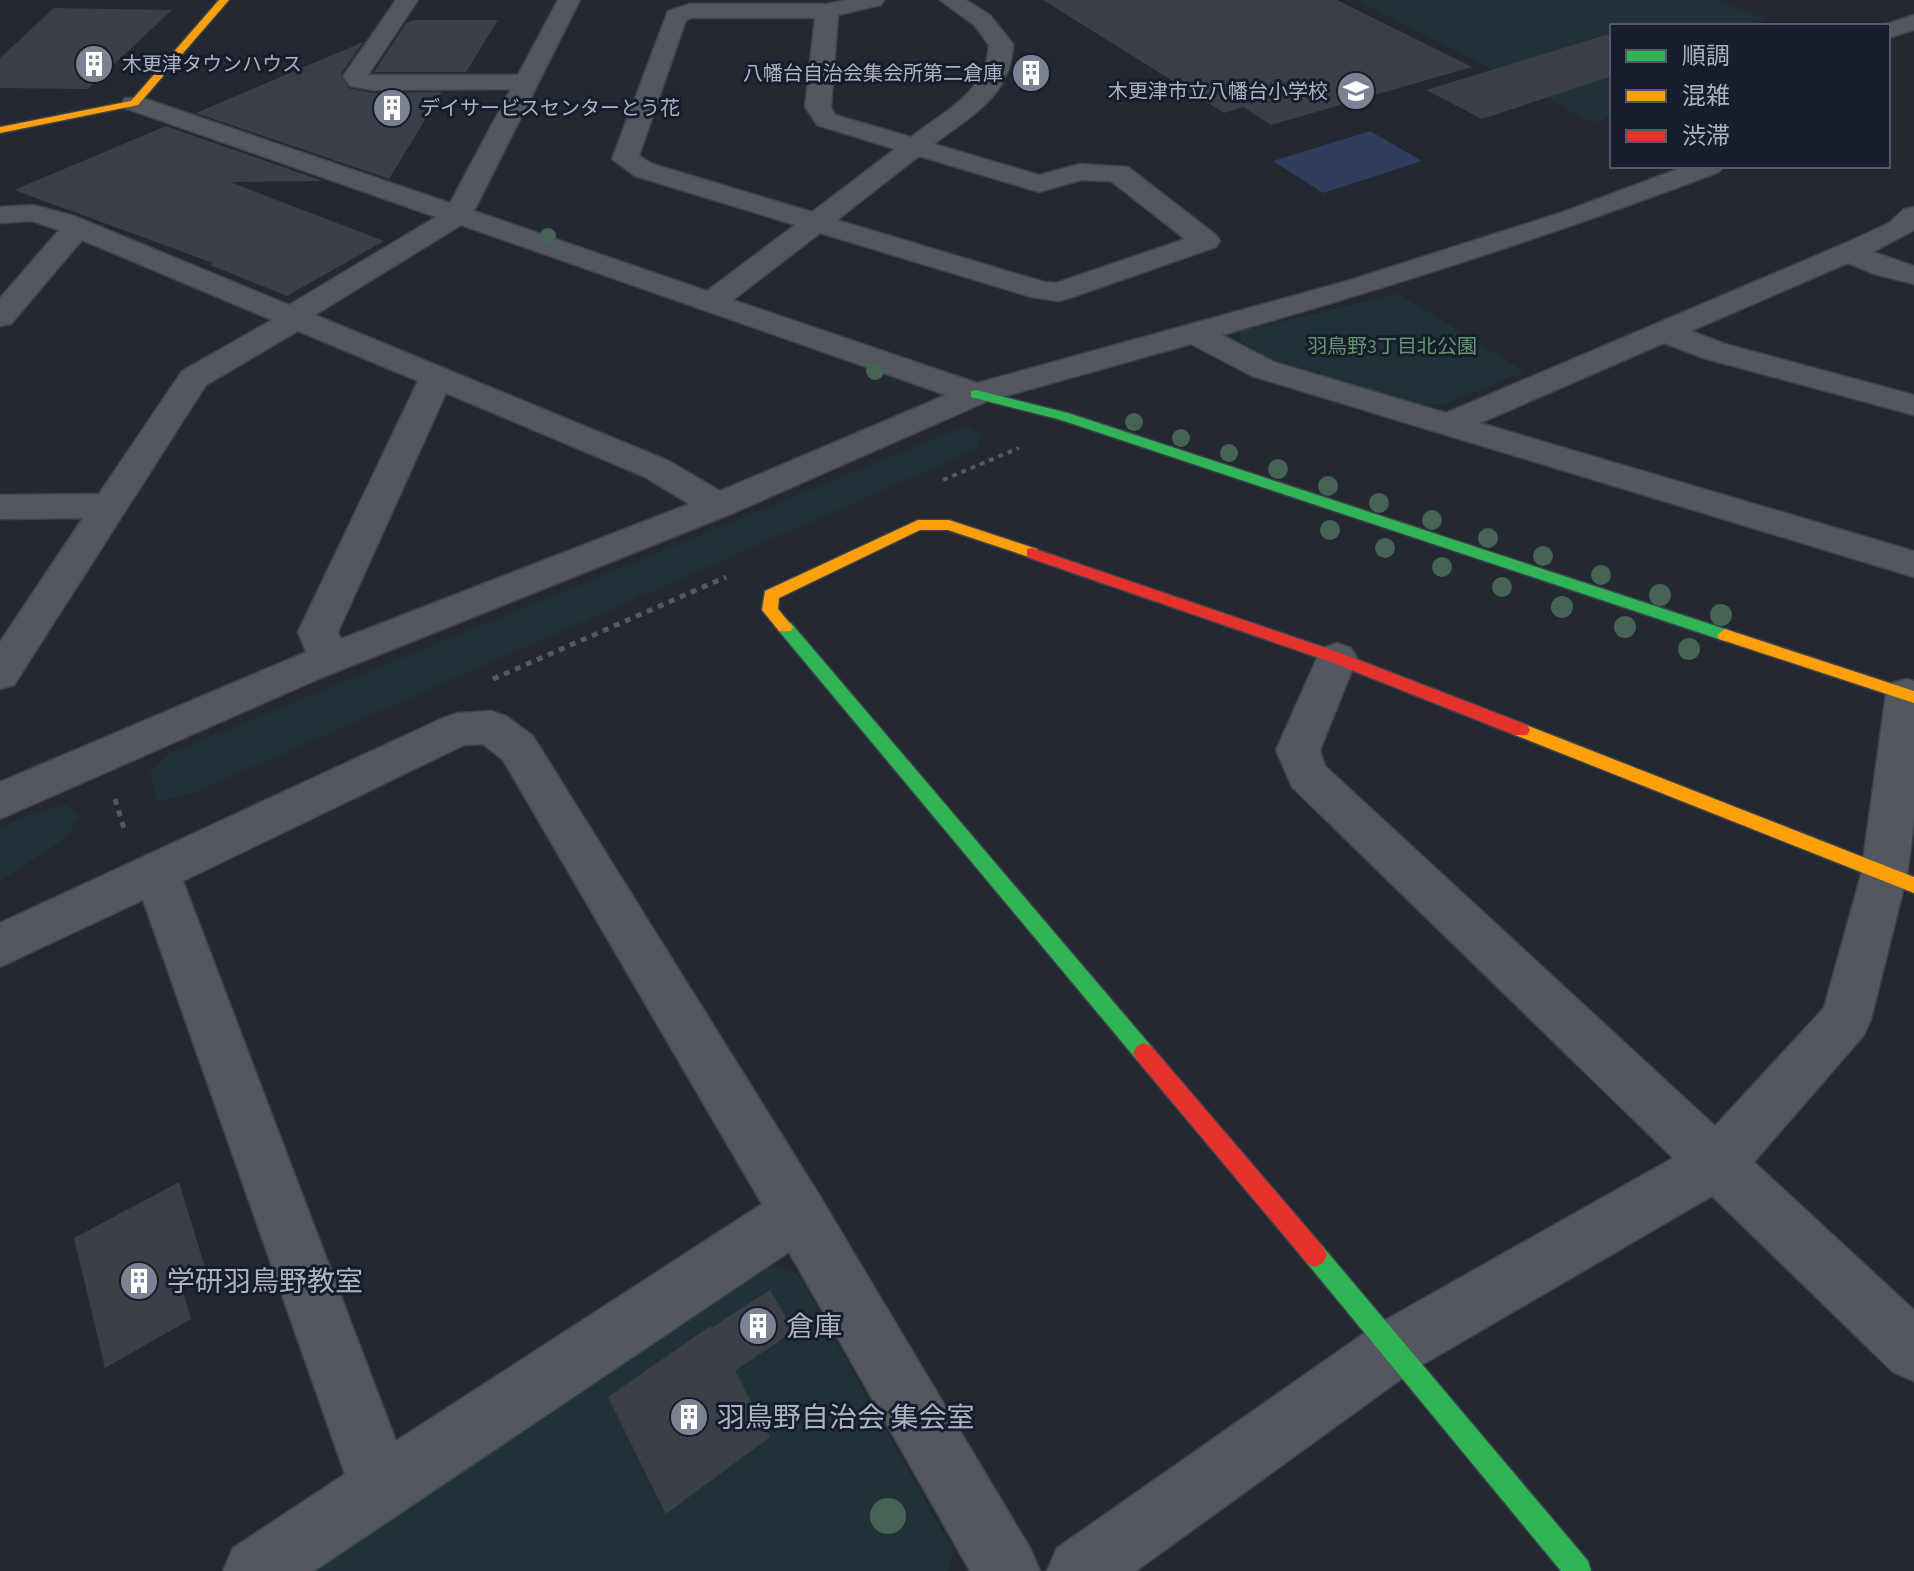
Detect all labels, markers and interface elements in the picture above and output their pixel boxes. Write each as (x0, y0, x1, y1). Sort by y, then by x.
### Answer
legend (1610, 24, 1890, 168)
text: 順調 (1682, 39, 1730, 74)
building icon: 木更津タウンハウス (73, 43, 115, 85)
place label: 木更津タウンハウス (122, 51, 302, 79)
building icon: 八幡台自治会集会所第二倉庫 (1010, 52, 1052, 94)
place label: 八幡台自治会集会所第二倉庫 (743, 60, 1003, 88)
school or university icon: 木更津市立八幡台小学校 (1335, 70, 1377, 112)
place label: 木更津市立八幡台小学校 (1108, 78, 1328, 106)
text: 混雑 (1682, 79, 1730, 114)
building icon: デイサービスセンターとう花 (371, 87, 413, 129)
place label: デイサービスセンターとう花 (420, 95, 680, 123)
text: 渋滞 (1682, 119, 1730, 154)
park label: 羽鳥野3丁目北公園 (1307, 333, 1477, 361)
building icon: 学研羽鳥野教室 (118, 1260, 160, 1302)
place label: 学研羽鳥野教室 (167, 1262, 363, 1302)
building icon: 倉庫 (737, 1305, 779, 1347)
place label: 倉庫 (786, 1307, 842, 1347)
building icon: 羽鳥野自治会 集会室 (668, 1396, 710, 1438)
place label: 羽鳥野自治会 集会室 (717, 1398, 975, 1438)

